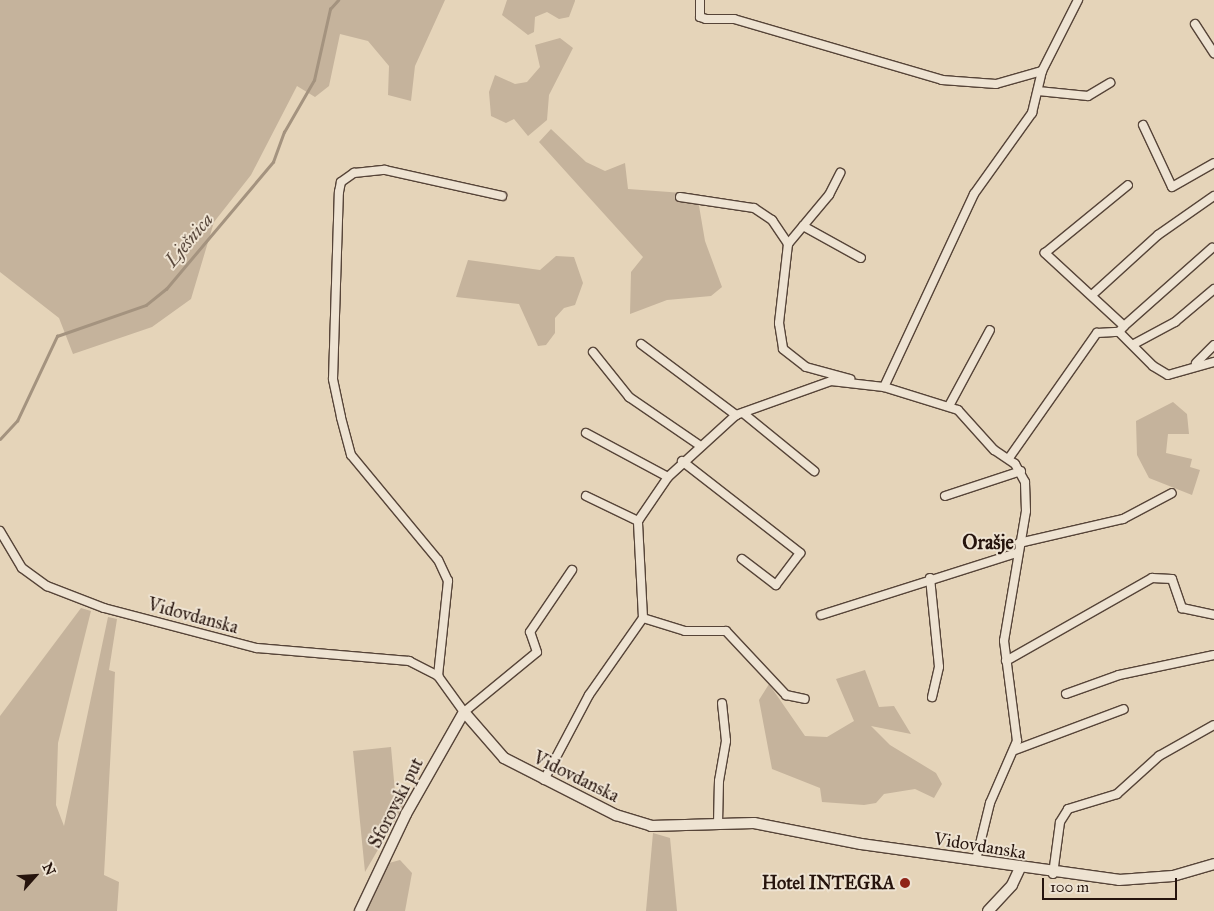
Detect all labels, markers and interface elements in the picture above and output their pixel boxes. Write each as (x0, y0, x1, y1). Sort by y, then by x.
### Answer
water label: Lješnica (160, 209, 218, 271)
district label: Orašje (962, 530, 1014, 554)
street label: Vidovdanska (145, 594, 241, 638)
street label: Vidovdanska (530, 747, 622, 807)
street label: Sforovski put (364, 754, 428, 852)
street label: Vidovdanska (932, 828, 1028, 864)
north arrow (10, 851, 60, 901)
text: N (39, 860, 59, 878)
scale bar (1044, 868, 1179, 900)
place label: Hotel INTEGRA (762, 872, 895, 894)
marker: Hotel INTEGRA (899, 877, 911, 889)
text: 100 m (1050, 878, 1089, 896)

